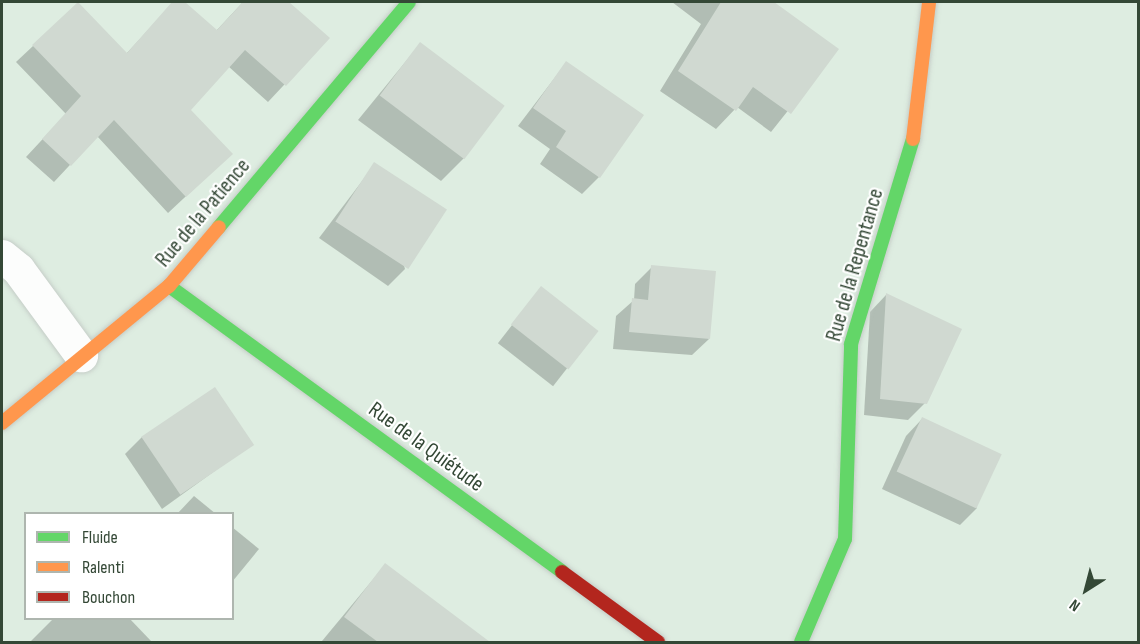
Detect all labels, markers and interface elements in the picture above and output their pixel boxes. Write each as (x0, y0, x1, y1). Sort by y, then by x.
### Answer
street label: Rue de la Patience (150, 153, 256, 273)
street label: Rue de la Repentance (821, 186, 889, 344)
street label: Rue de la Quiétude (363, 396, 489, 498)
legend (24, 512, 234, 620)
text: Fluide (82, 527, 118, 548)
text: Ralenti (82, 557, 124, 578)
north arrow (1056, 560, 1116, 620)
text: Bouchon (82, 587, 135, 608)
text: N (1066, 595, 1084, 615)

